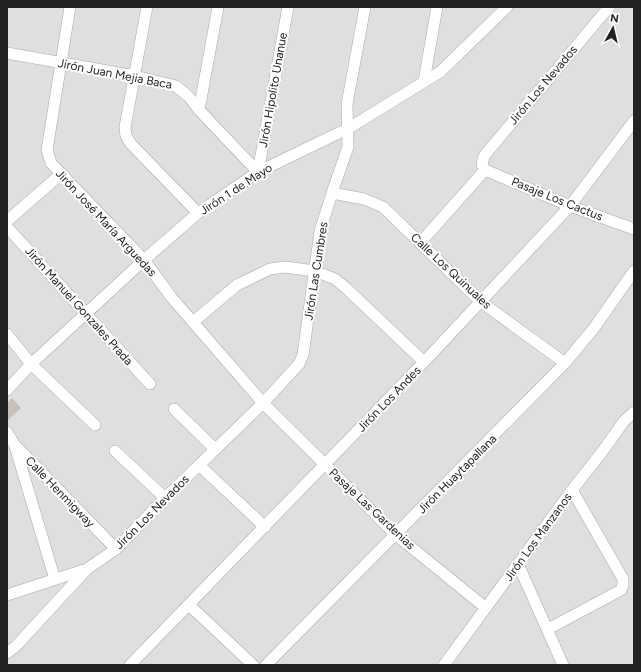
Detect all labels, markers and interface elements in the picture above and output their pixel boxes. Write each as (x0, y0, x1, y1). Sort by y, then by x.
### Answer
north arrow (593, 8, 633, 48)
text: N (609, 12, 619, 26)
street label: Jirón Hipolito Unanue (256, 31, 290, 149)
street label: Jirón Los Nevados (506, 42, 580, 127)
street label: Jirón Juan Mejia Baca (57, 56, 173, 92)
street label: Jirón 1 de Mayo (197, 160, 275, 218)
street label: Jirón José María Arguedas (53, 167, 160, 280)
street label: Pasaje Los Cactus (509, 174, 605, 224)
street label: Jirón Las Cumbres (301, 220, 331, 321)
street label: Calle Los Quinuales (408, 230, 494, 312)
street label: Jirón Manuel Gonzales Prada (22, 244, 136, 368)
street label: Jirón Los Andes (354, 363, 424, 435)
street label: Jirón Huaytapallana (415, 432, 499, 516)
street label: Calle Henmigway (22, 454, 98, 531)
street label: Pasaje Las Gardenias (326, 466, 418, 553)
street label: Jirón Los Nevados (112, 472, 192, 552)
street label: Jirón Los Manzanos (501, 490, 575, 584)

